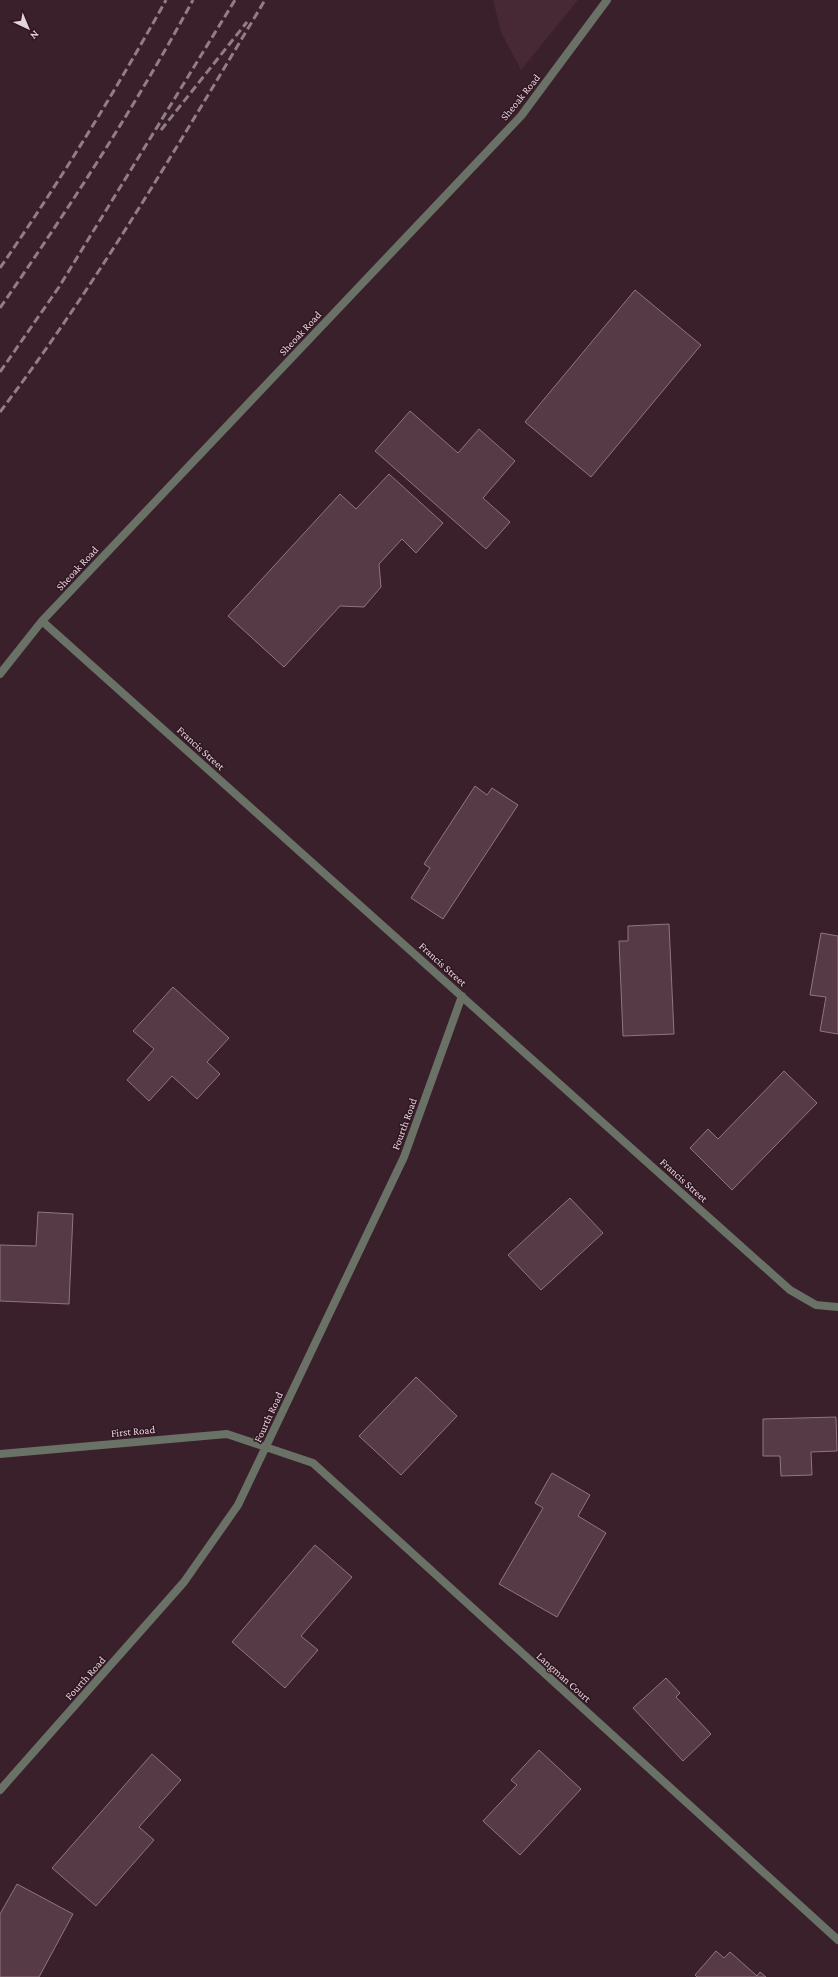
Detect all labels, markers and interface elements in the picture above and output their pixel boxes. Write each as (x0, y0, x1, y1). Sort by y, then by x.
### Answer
north arrow (8, 8, 48, 48)
text: N (28, 28, 42, 42)
street label: Sheoak Road (498, 71, 542, 123)
street label: Sheoak Road (276, 308, 324, 358)
street label: Sheoak Road (53, 543, 101, 593)
street label: Francis Street (175, 724, 227, 773)
street label: Francis Street (417, 940, 469, 989)
street label: Fourth Road (389, 1096, 419, 1152)
street label: Francis Street (658, 1156, 710, 1205)
street label: Fourth Road (251, 1390, 285, 1444)
street label: First Road (110, 1423, 156, 1439)
street label: Langman Court (534, 1649, 594, 1706)
street label: Fourth Road (62, 1654, 108, 1702)

